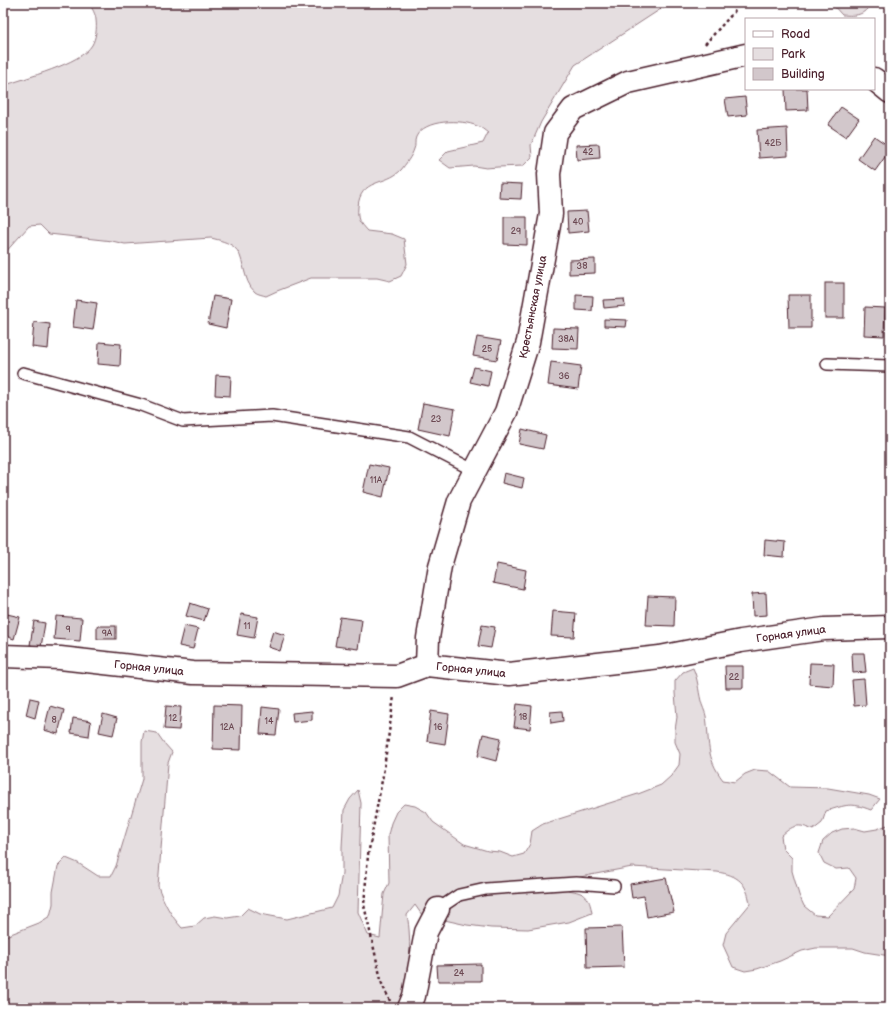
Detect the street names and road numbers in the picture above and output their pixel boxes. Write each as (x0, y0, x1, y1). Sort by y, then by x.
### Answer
street label: Крестьянская улица (517, 254, 549, 360)
street label: Горная улица (755, 623, 827, 645)
street label: Горная улица (113, 658, 185, 678)
street label: Горная улица (435, 660, 507, 680)

